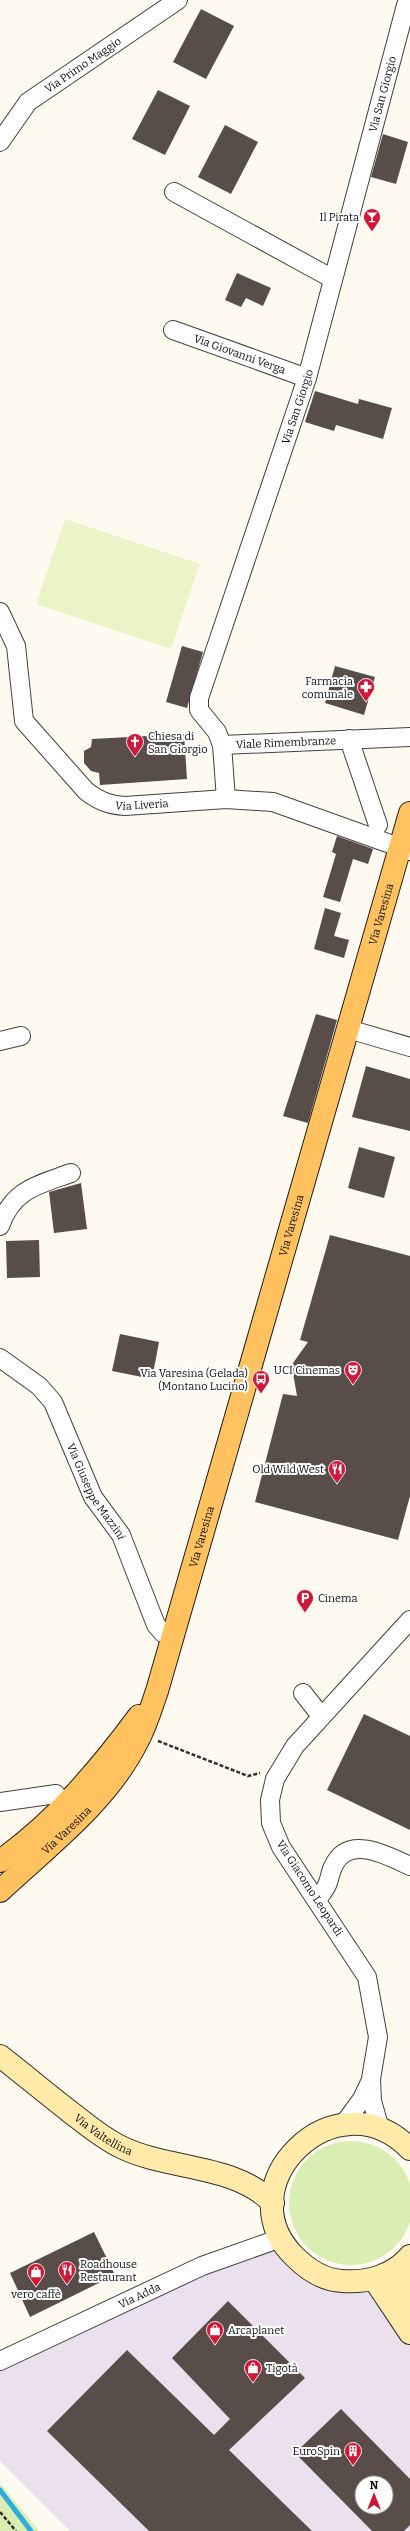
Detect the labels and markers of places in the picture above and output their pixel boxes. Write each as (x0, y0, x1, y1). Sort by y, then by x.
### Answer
bar icon: Il Pirata (362, 207, 382, 232)
place label: Il Pirata (320, 211, 359, 224)
place label: Farmacia comunale (302, 675, 353, 701)
pharmacy icon: Farmacia comunale (356, 677, 376, 702)
place label: Chiesa di San Giorgio (148, 730, 208, 756)
church icon: Chiesa di San Giorgio (125, 732, 145, 757)
theatre icon: UCI Cinemas (343, 1360, 363, 1385)
place label: UCI Cinemas (274, 1364, 340, 1377)
place label: Via Varesina (Gelada) (Montano Lucino) (140, 1367, 248, 1393)
bus stop icon: Via Varesina (Gelada) (Montano Lucino) (251, 1369, 271, 1394)
restaurant icon: Old Wild West (327, 1459, 347, 1484)
place label: Old Wild West (252, 1463, 324, 1476)
parking icon: Cinema (295, 1588, 315, 1613)
place label: Cinema (318, 1592, 358, 1605)
place label: Roadhouse Restaurant (80, 2258, 137, 2284)
restaurant icon: Roadhouse Restaurant (57, 2260, 77, 2285)
shop icon: vero caffè (26, 2262, 46, 2287)
place label: vero caffè (10, 2288, 61, 2301)
shop icon: Arcaplanet (205, 2320, 225, 2345)
place label: Arcaplanet (228, 2324, 284, 2337)
shop icon: Tigotà (243, 2358, 263, 2383)
place label: Tigotà (266, 2362, 298, 2375)
building icon: EuroSpin (343, 2441, 363, 2466)
place label: EuroSpin (293, 2445, 340, 2458)

